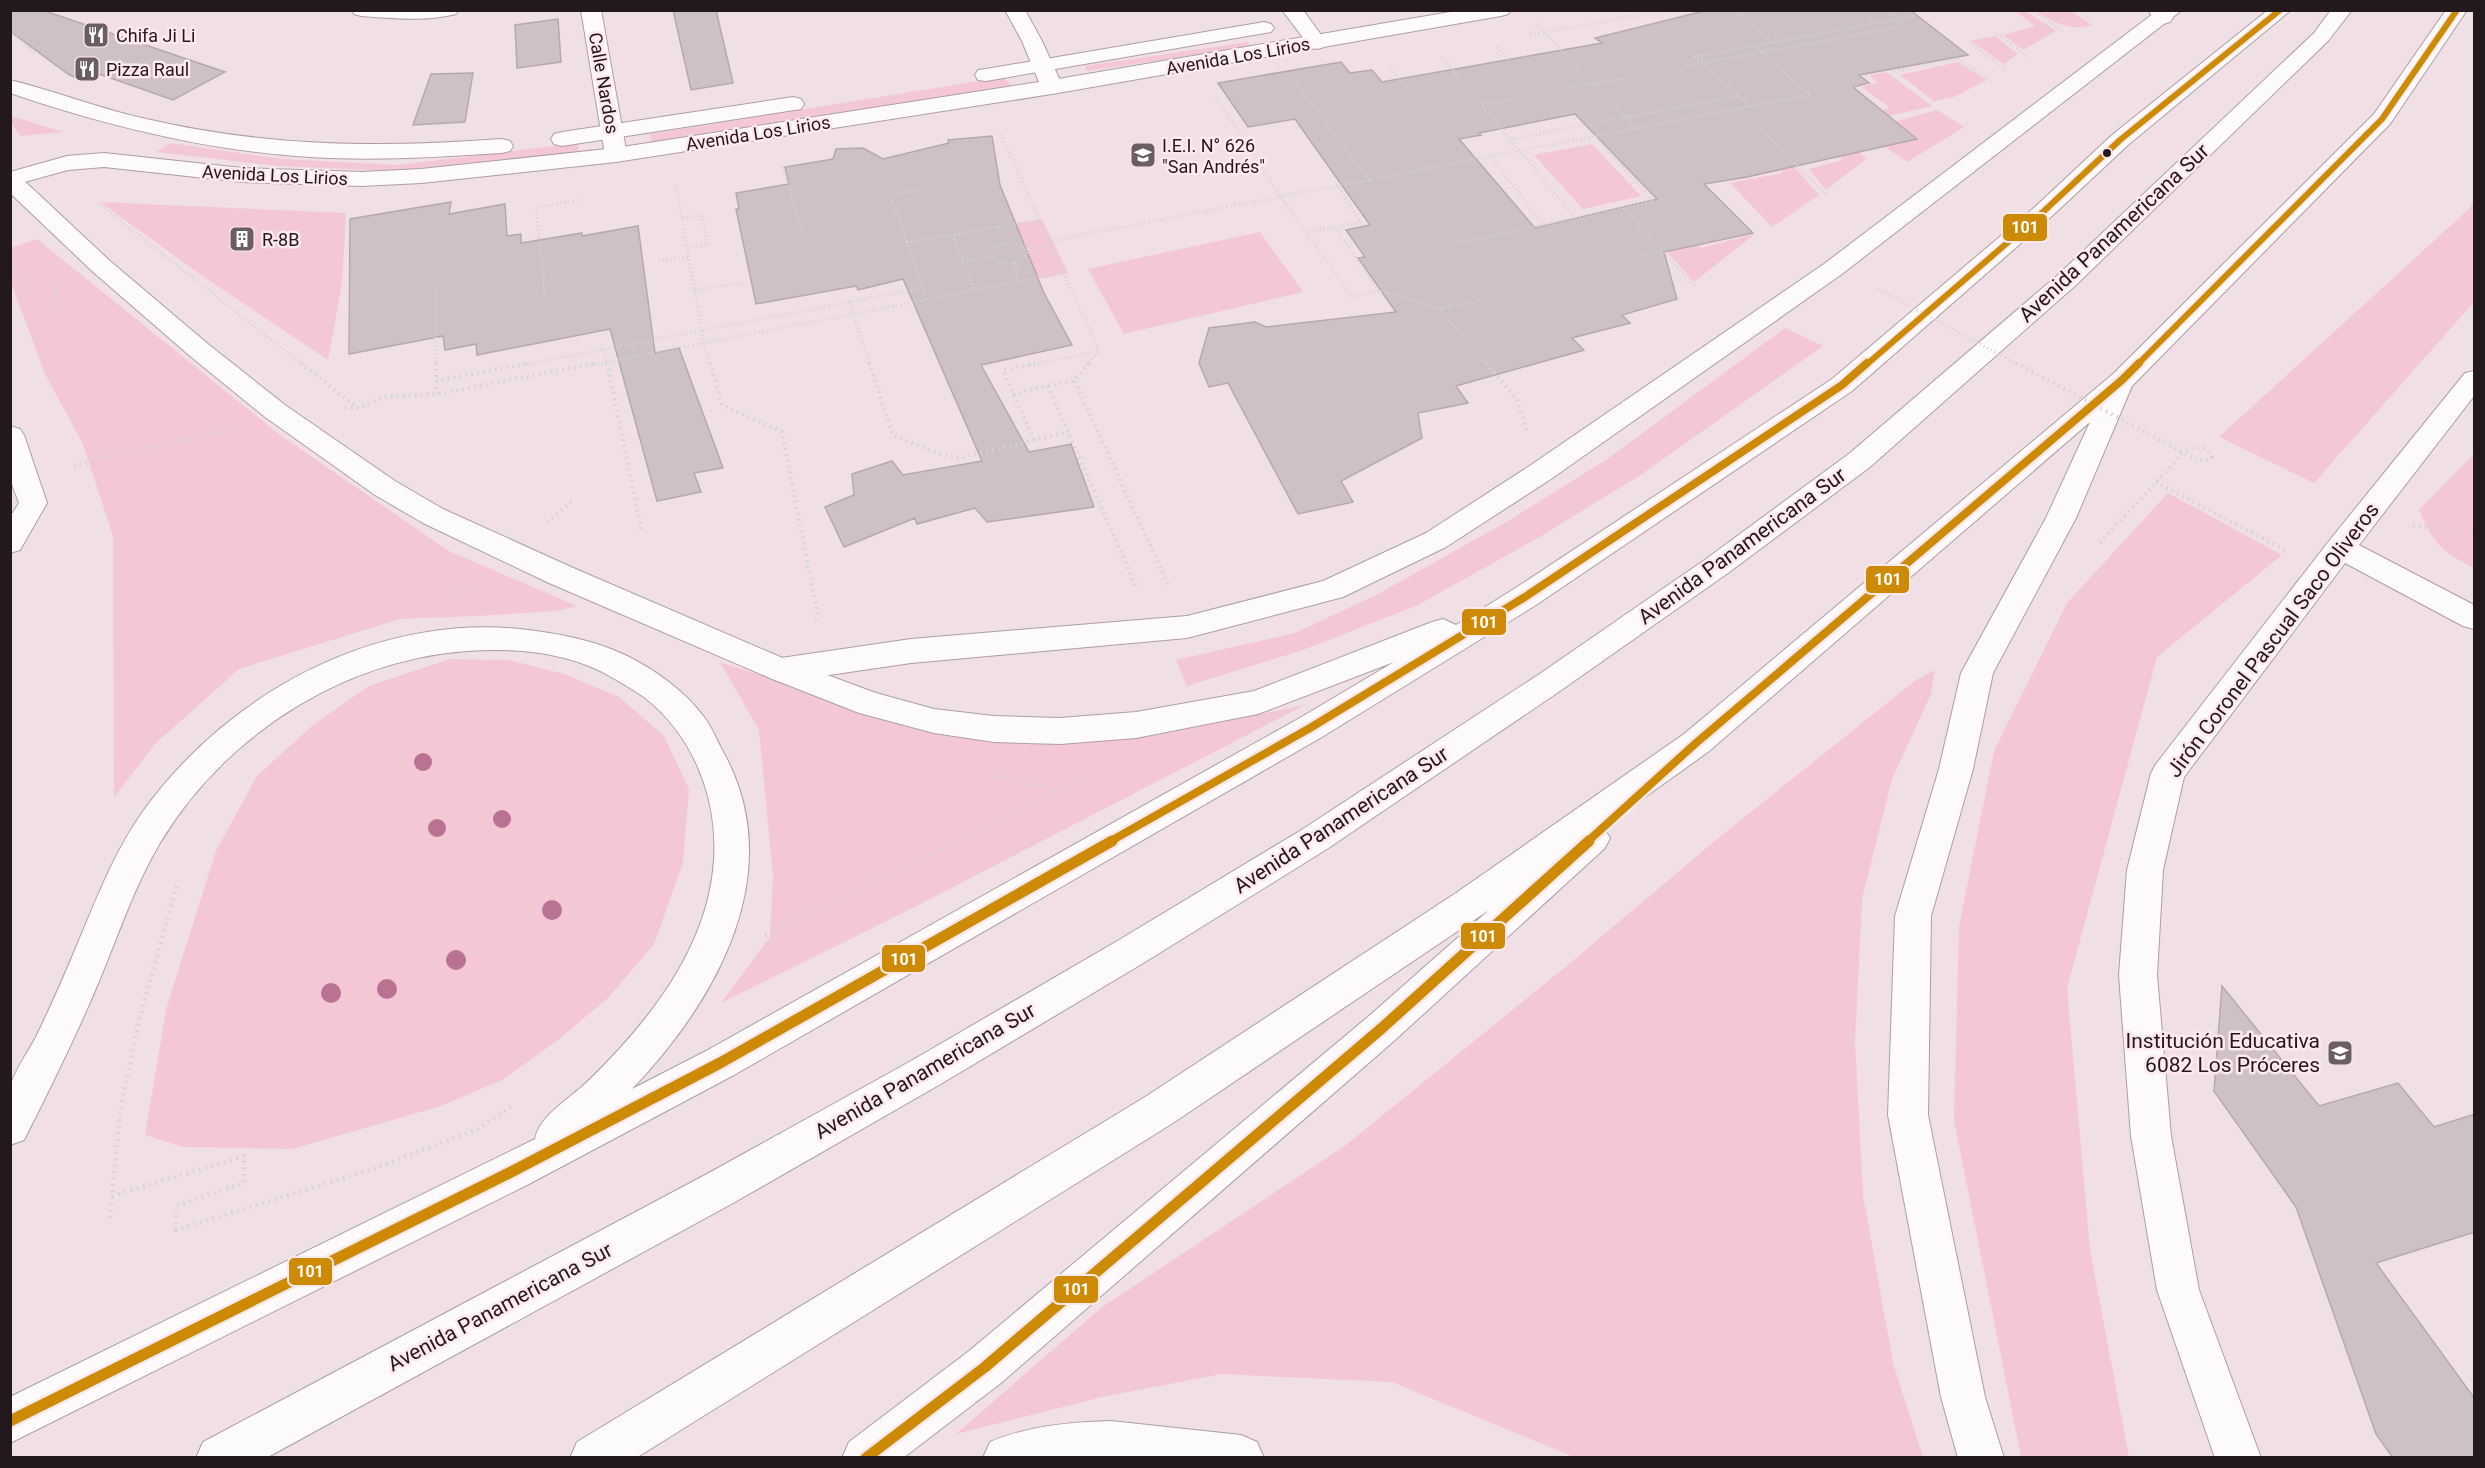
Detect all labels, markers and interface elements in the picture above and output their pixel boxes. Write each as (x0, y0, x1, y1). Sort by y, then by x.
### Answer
restaurant icon: Chifa Ji Li (81, 20, 111, 50)
place label: Chifa Ji Li (116, 25, 195, 46)
street label: Calle Nardos (585, 31, 623, 135)
street label: Avenida Los Lirios (1164, 33, 1312, 79)
restaurant icon: Pizza Raul (72, 54, 102, 84)
place label: Pizza Raul (106, 59, 189, 80)
street label: Avenida Los Lirios (684, 111, 832, 155)
place label: I.E.I. N° 626 "San Andrés" (1162, 135, 1265, 177)
street label: Avenida Panamericana Sur (2014, 139, 2214, 327)
school or university icon: I.E.I. N° 626 "San Andrés" (1128, 140, 1158, 170)
unlabelled marker (2101, 147, 2113, 159)
street label: Avenida Los Lirios (202, 161, 348, 189)
line badge: 101 (2002, 213, 2048, 242)
text: 101 (2011, 218, 2039, 237)
building icon: R-8B (227, 224, 257, 254)
place label: R-8B (262, 229, 299, 250)
street label: Avenida Panamericana Sur (1634, 463, 1850, 629)
street label: Jirón Coronel Pascual Saco Oliveros (2162, 498, 2384, 782)
line badge: 101 (1865, 565, 1910, 594)
text: 101 (1874, 570, 1902, 589)
line badge: 101 (1461, 608, 1507, 636)
text: 101 (1470, 613, 1498, 632)
street label: Avenida Panamericana Sur (1229, 742, 1453, 898)
line badge: 101 (1460, 922, 1506, 950)
text: 101 (1469, 927, 1497, 946)
line badge: 101 (881, 944, 926, 973)
text: 101 (890, 950, 918, 969)
street label: Avenida Panamericana Sur (810, 998, 1040, 1144)
place label: Institución Educativa 6082 Los Próceres (2126, 1029, 2320, 1077)
school or university icon: Institución Educativa 6082 Los Próceres (2325, 1038, 2355, 1068)
street label: Avenida Panamericana Sur (384, 1238, 616, 1376)
line badge: 101 (288, 1257, 333, 1286)
text: 101 (296, 1262, 324, 1281)
line badge: 101 (1053, 1275, 1099, 1304)
text: 101 (1062, 1280, 1090, 1299)

